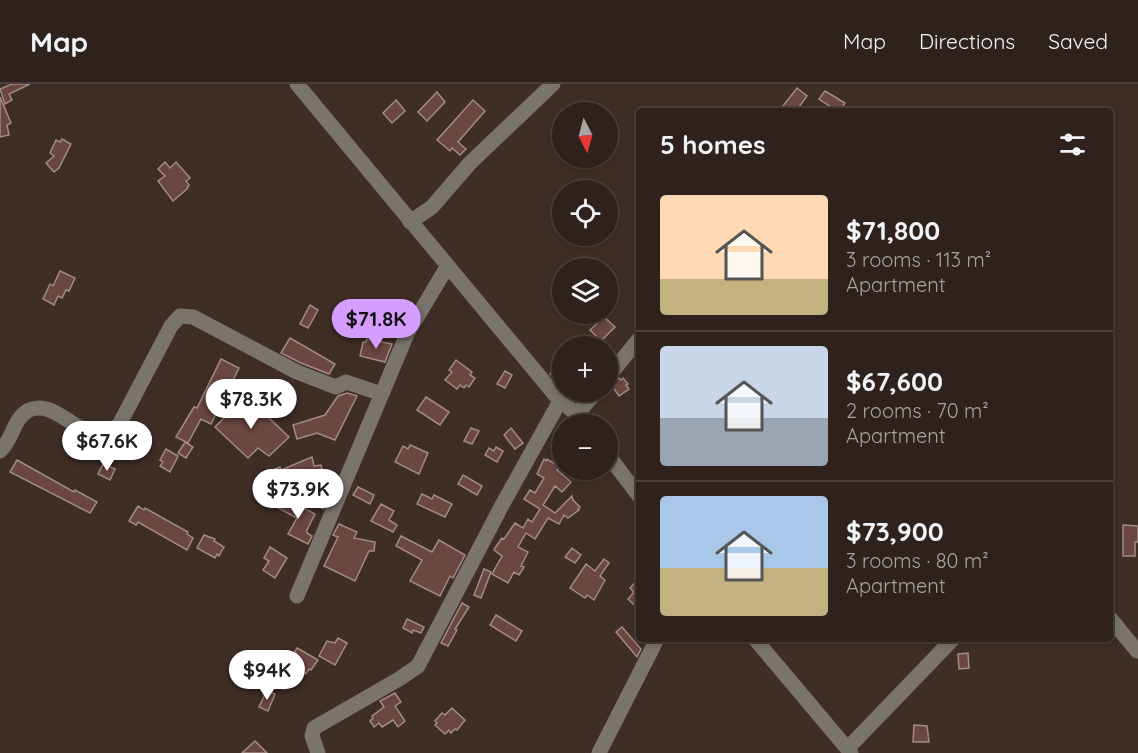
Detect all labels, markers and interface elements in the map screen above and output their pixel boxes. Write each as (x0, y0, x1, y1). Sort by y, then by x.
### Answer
text: Map (30, 24, 88, 59)
text: Map (843, 28, 886, 54)
text: Directions (919, 28, 1015, 54)
text: Saved (1048, 28, 1108, 54)
north arrow (552, 102, 618, 168)
map controls (552, 102, 618, 480)
text: 5 homes (660, 128, 766, 161)
icon: filters (1056, 128, 1089, 161)
button: locate (552, 180, 618, 246)
text: $71,800 (846, 214, 940, 247)
icon: home (708, 219, 780, 291)
text: 3 rooms · 113 m² (846, 247, 991, 272)
button: layers (552, 258, 618, 324)
text: Apartment (846, 272, 946, 297)
pin: $71.8K (327, 299, 425, 350)
text: $71.8K (346, 306, 406, 331)
button: + (552, 336, 618, 402)
text: $67,600 (846, 365, 943, 398)
icon: home (708, 370, 780, 442)
pin: $78.3K (202, 379, 300, 430)
text: $78.3K (220, 386, 282, 411)
text: 2 rooms · 70 m² (846, 398, 989, 423)
button: − (552, 414, 618, 480)
pin: $67.6K (58, 421, 156, 472)
text: Apartment (846, 423, 946, 448)
text: $67.6K (76, 428, 138, 453)
pin: $73.9K (249, 469, 347, 520)
text: $73.9K (266, 476, 330, 501)
text: $73,900 (846, 515, 944, 548)
icon: home (708, 520, 780, 592)
text: 3 rooms · 80 m² (846, 548, 989, 573)
text: Apartment (846, 573, 946, 598)
pin: $94K (231, 650, 303, 701)
text: $94K (243, 657, 291, 682)

